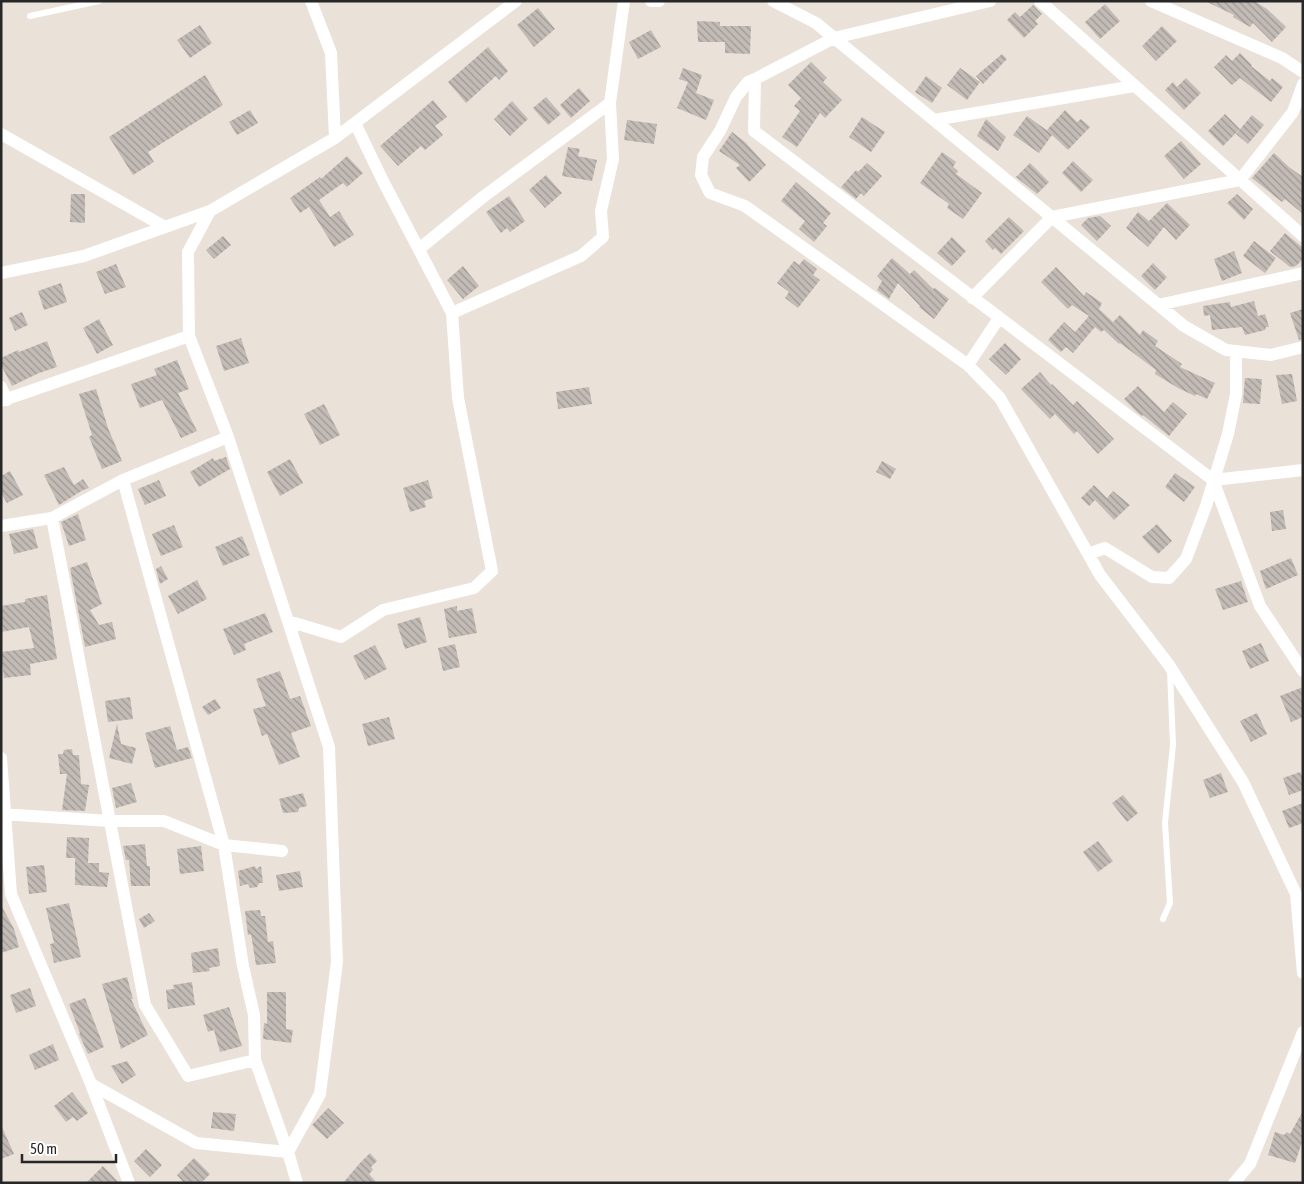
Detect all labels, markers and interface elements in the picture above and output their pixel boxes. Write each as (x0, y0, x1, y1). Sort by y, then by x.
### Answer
scale bar (22, 1132, 116, 1164)
text: 50 m (30, 1140, 57, 1157)

